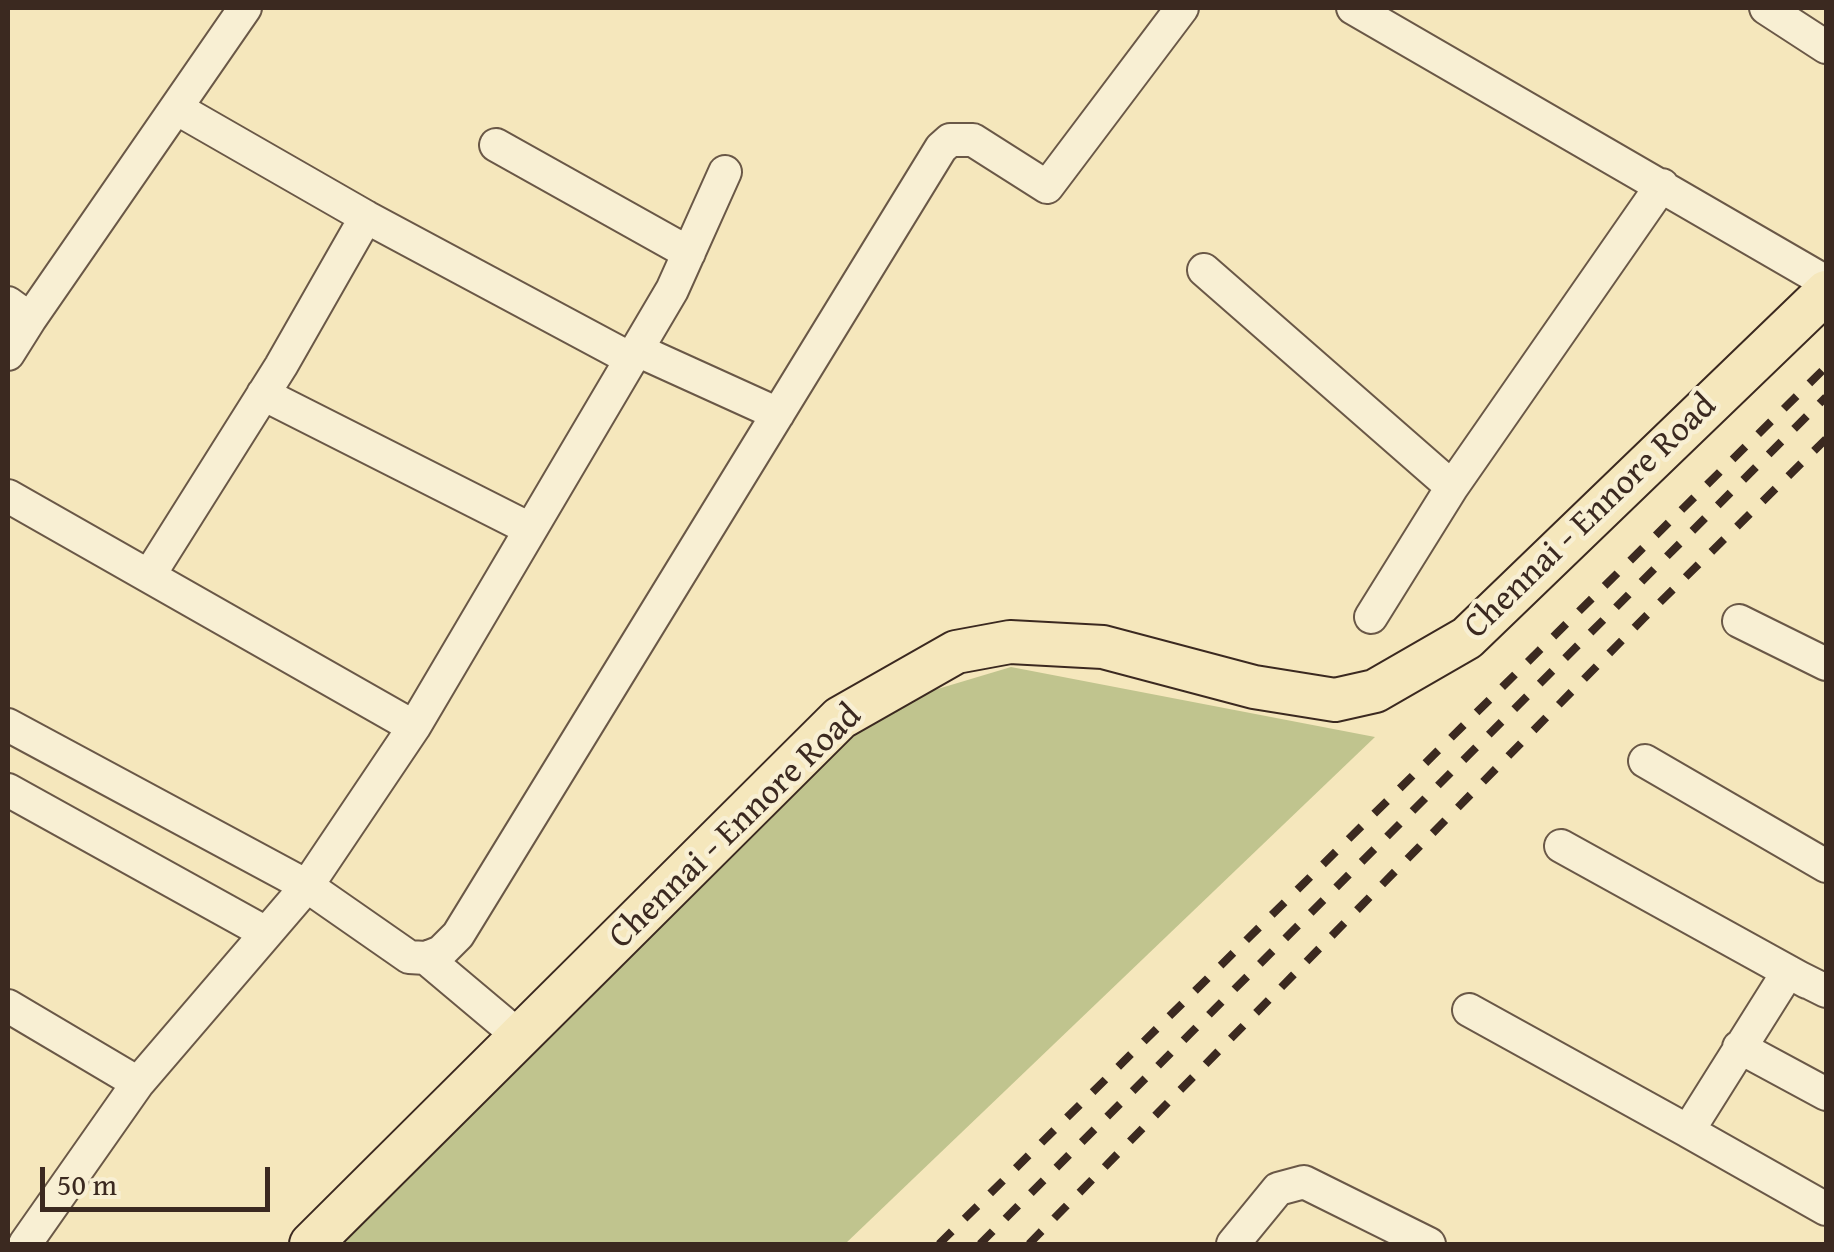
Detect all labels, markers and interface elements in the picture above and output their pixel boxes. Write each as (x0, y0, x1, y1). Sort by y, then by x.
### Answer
street label: Chennai - Ennore Road (1456, 386, 1726, 648)
street label: Chennai - Ennore Road (601, 696, 871, 958)
scale bar (45, 1147, 275, 1209)
text: 50 m (57, 1162, 117, 1206)

